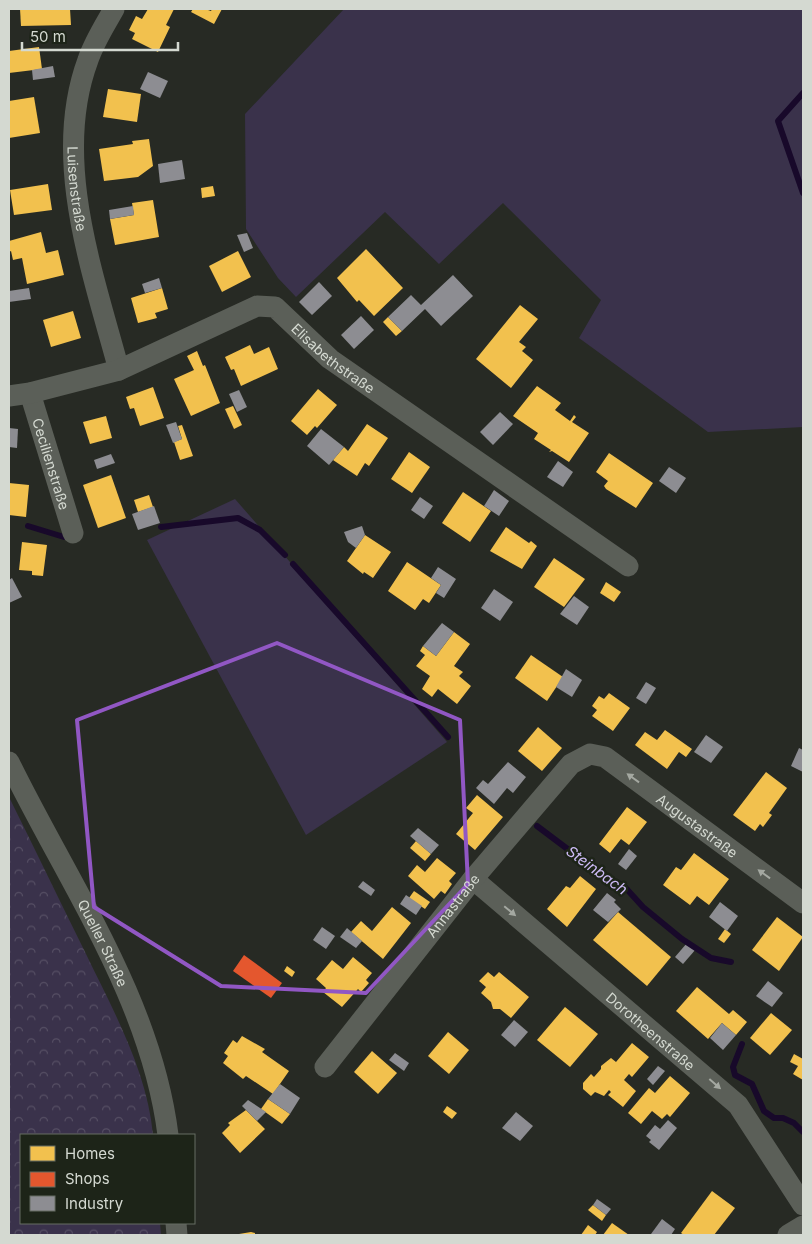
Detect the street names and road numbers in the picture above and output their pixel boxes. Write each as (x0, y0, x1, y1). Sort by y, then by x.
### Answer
street label: Luisenstraße (65, 146, 91, 233)
street label: Elisabethstraße (289, 319, 378, 396)
street label: Cecilienstraße (30, 416, 74, 512)
street label: Augustastraße (653, 790, 741, 861)
street label: Annastraße (422, 870, 483, 940)
street label: Queller Straße (75, 896, 132, 989)
street label: Dorotheenstraße (603, 988, 699, 1073)

